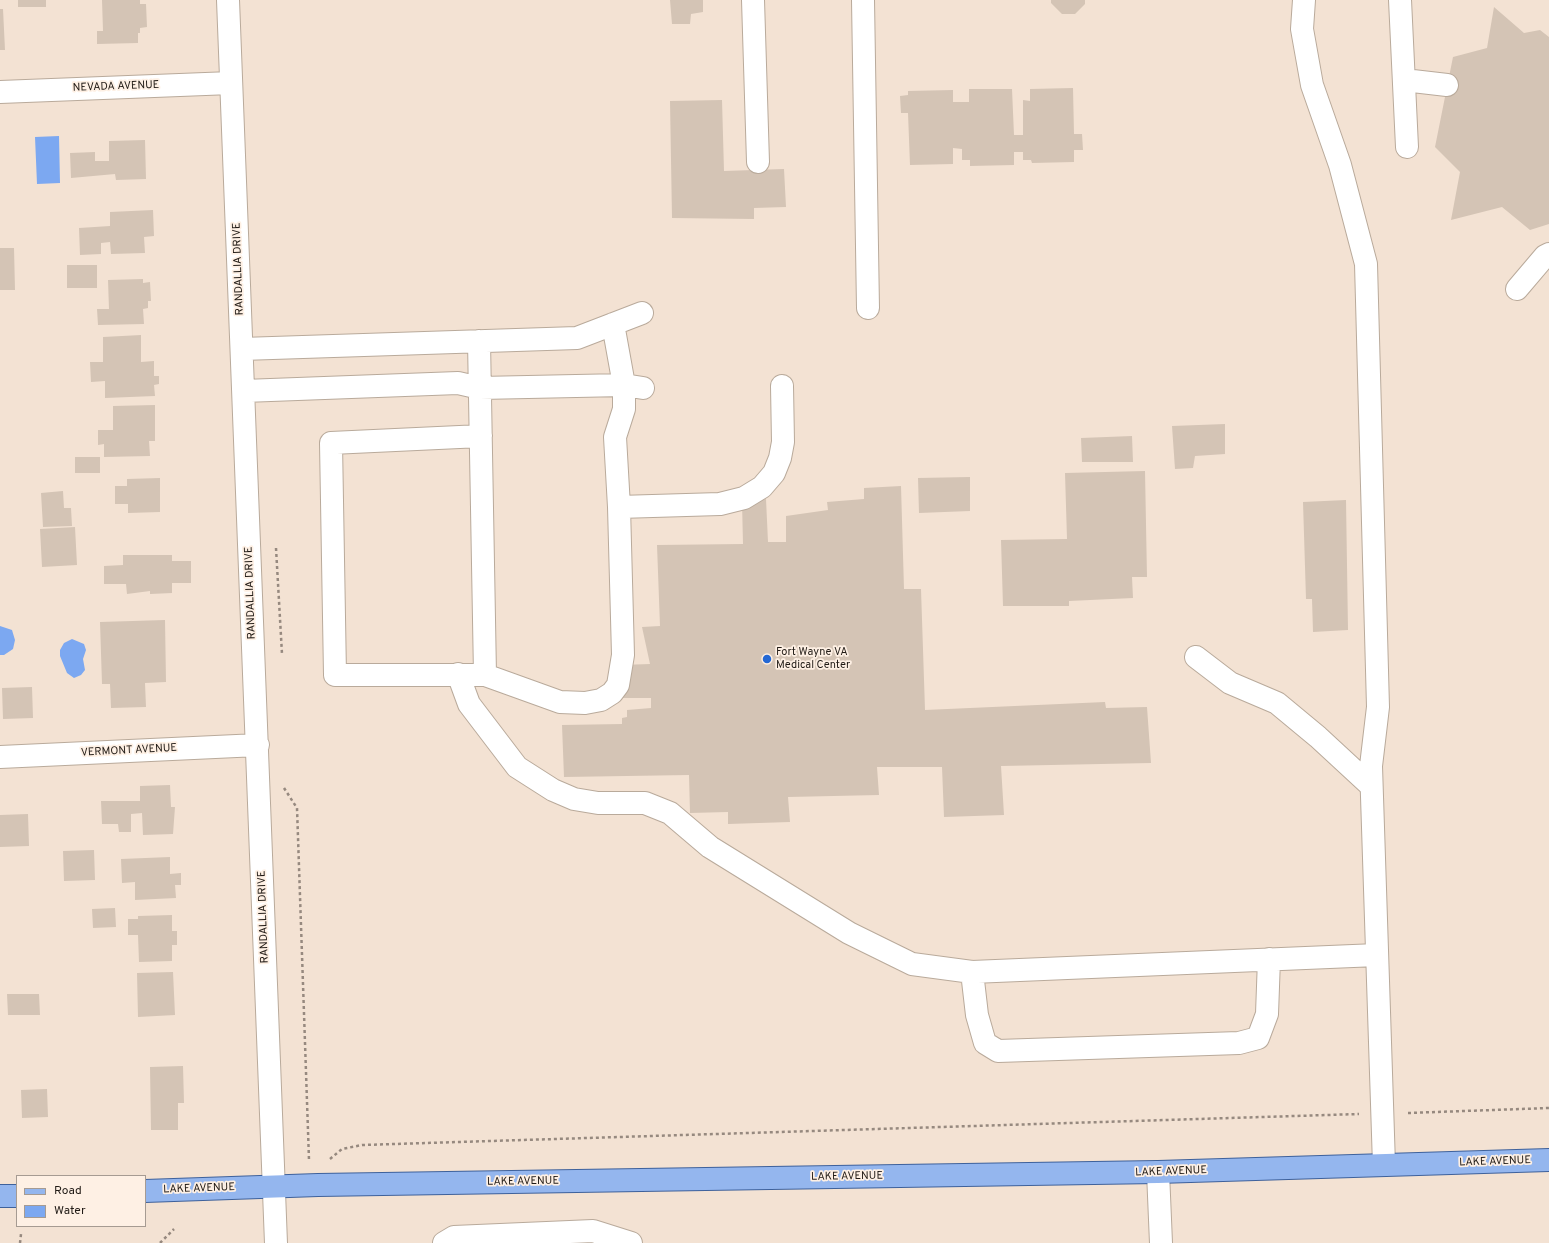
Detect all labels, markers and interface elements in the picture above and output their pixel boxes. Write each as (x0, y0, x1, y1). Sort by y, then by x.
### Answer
street label: NEVADA AVENUE (73, 79, 159, 95)
street label: RANDALLIA DRIVE (231, 222, 247, 316)
street label: RANDALLIA DRIVE (243, 546, 259, 640)
place label: Fort Wayne VA Medical Center (776, 646, 850, 672)
marker: Fort Wayne VA Medical Center (761, 653, 773, 665)
street label: VERMONT AVENUE (81, 742, 177, 760)
street label: RANDALLIA DRIVE (256, 870, 272, 964)
street label: LAKE AVENUE (1459, 1154, 1531, 1170)
street label: LAKE AVENUE (1135, 1164, 1207, 1180)
street label: LAKE AVENUE (811, 1170, 883, 1184)
legend (16, 1175, 146, 1227)
street label: LAKE AVENUE (487, 1175, 559, 1189)
street label: LAKE AVENUE (163, 1181, 235, 1197)
text: Road (54, 1183, 82, 1199)
text: Water (54, 1203, 86, 1219)

